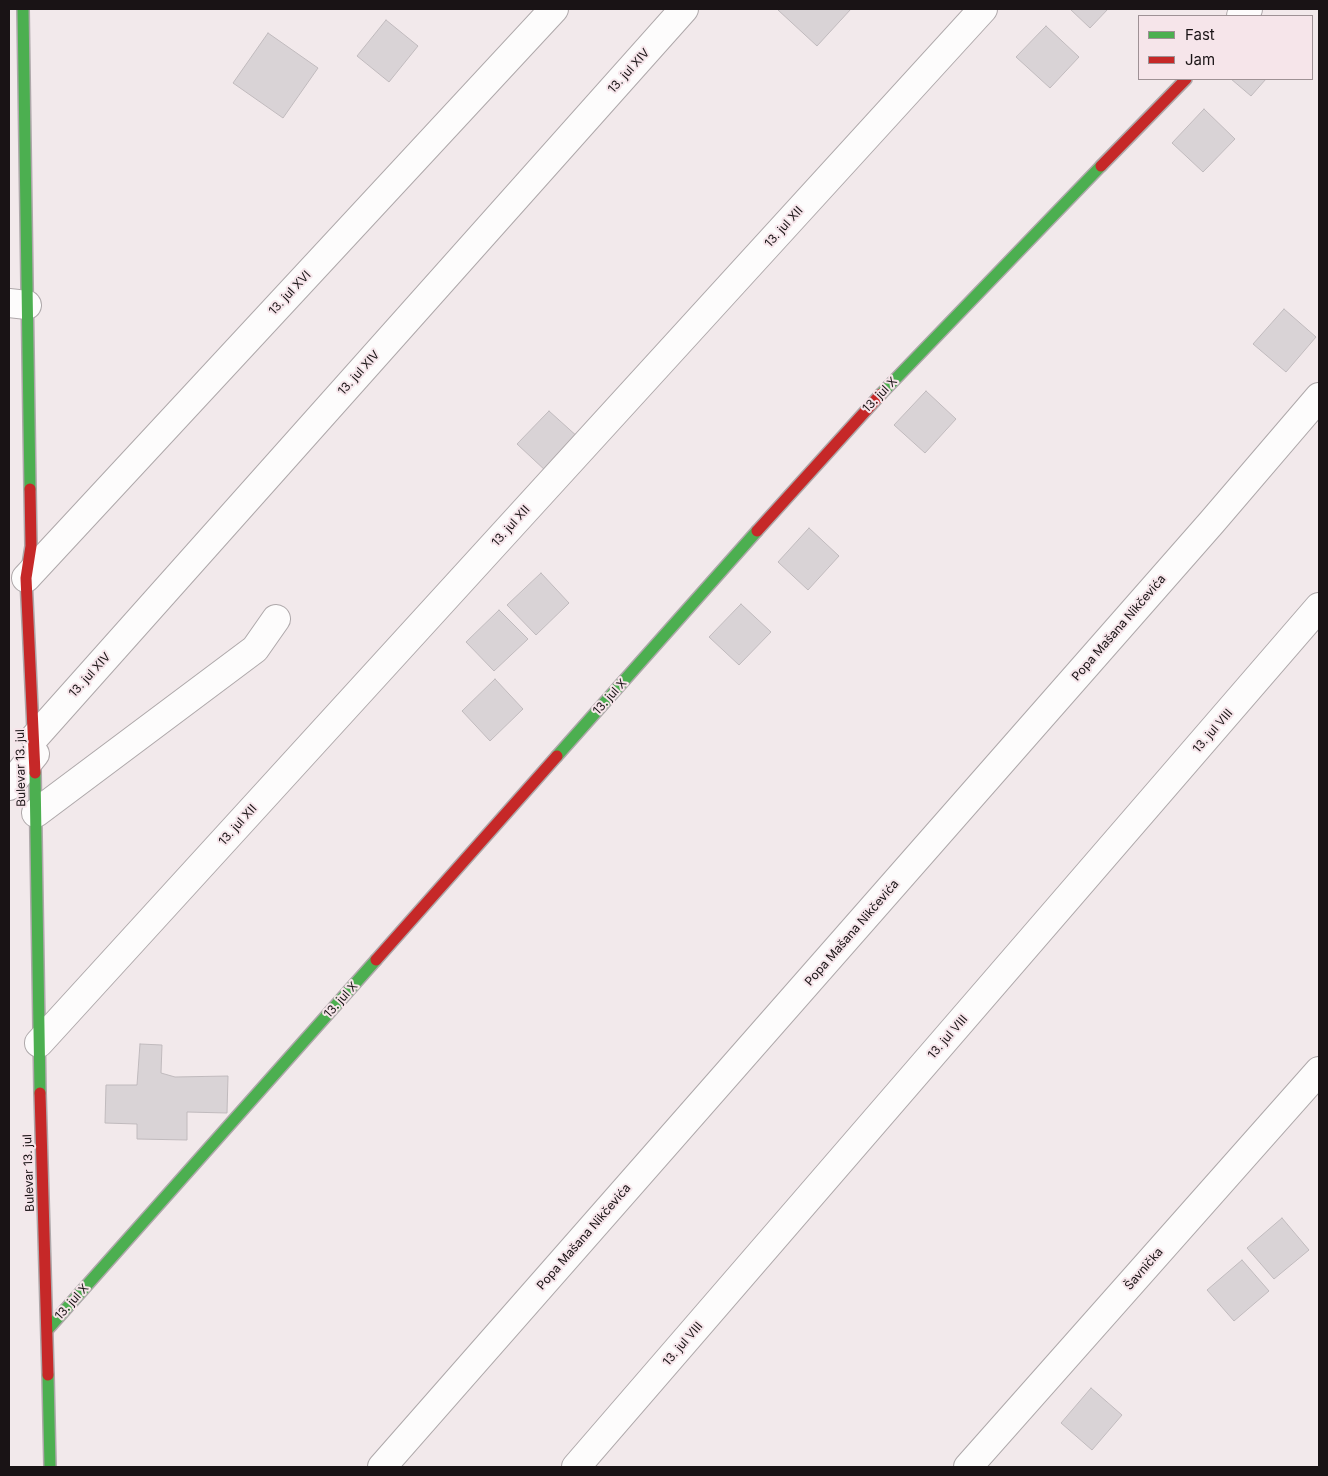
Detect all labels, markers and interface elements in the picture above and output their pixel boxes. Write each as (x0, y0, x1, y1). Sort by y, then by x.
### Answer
legend (1138, 15, 1313, 80)
text: Fast (1185, 25, 1215, 44)
street label: 13. jul XIV (605, 46, 653, 96)
text: Jam (1185, 50, 1215, 69)
street label: 13. jul XII (762, 204, 806, 250)
street label: 13. jul XVI (266, 268, 314, 318)
street label: 13. jul XIV (335, 348, 383, 398)
street label: 13. jul X (860, 374, 900, 416)
street label: 13. jul XII (489, 503, 533, 549)
street label: Popa Mašana Nikčevića (1069, 572, 1169, 684)
street label: 13. jul XIV (66, 650, 114, 700)
street label: 13. jul X (590, 676, 630, 718)
street label: 13. jul VIII (1190, 706, 1236, 756)
street label: Bulevar 13. jul (13, 729, 29, 807)
street label: 13. jul XII (216, 802, 260, 848)
street label: Popa Mašana Nikčevića (802, 877, 902, 989)
street label: 13. jul X (321, 979, 361, 1021)
street label: 13. jul VIII (925, 1012, 971, 1062)
street label: Bulevar 13. jul (20, 1134, 38, 1212)
street label: Popa Mašana Nikčevića (534, 1181, 634, 1293)
street label: Šavnička (1122, 1245, 1166, 1293)
street label: 13. jul X (52, 1281, 92, 1323)
street label: 13. jul VIII (660, 1319, 706, 1369)

